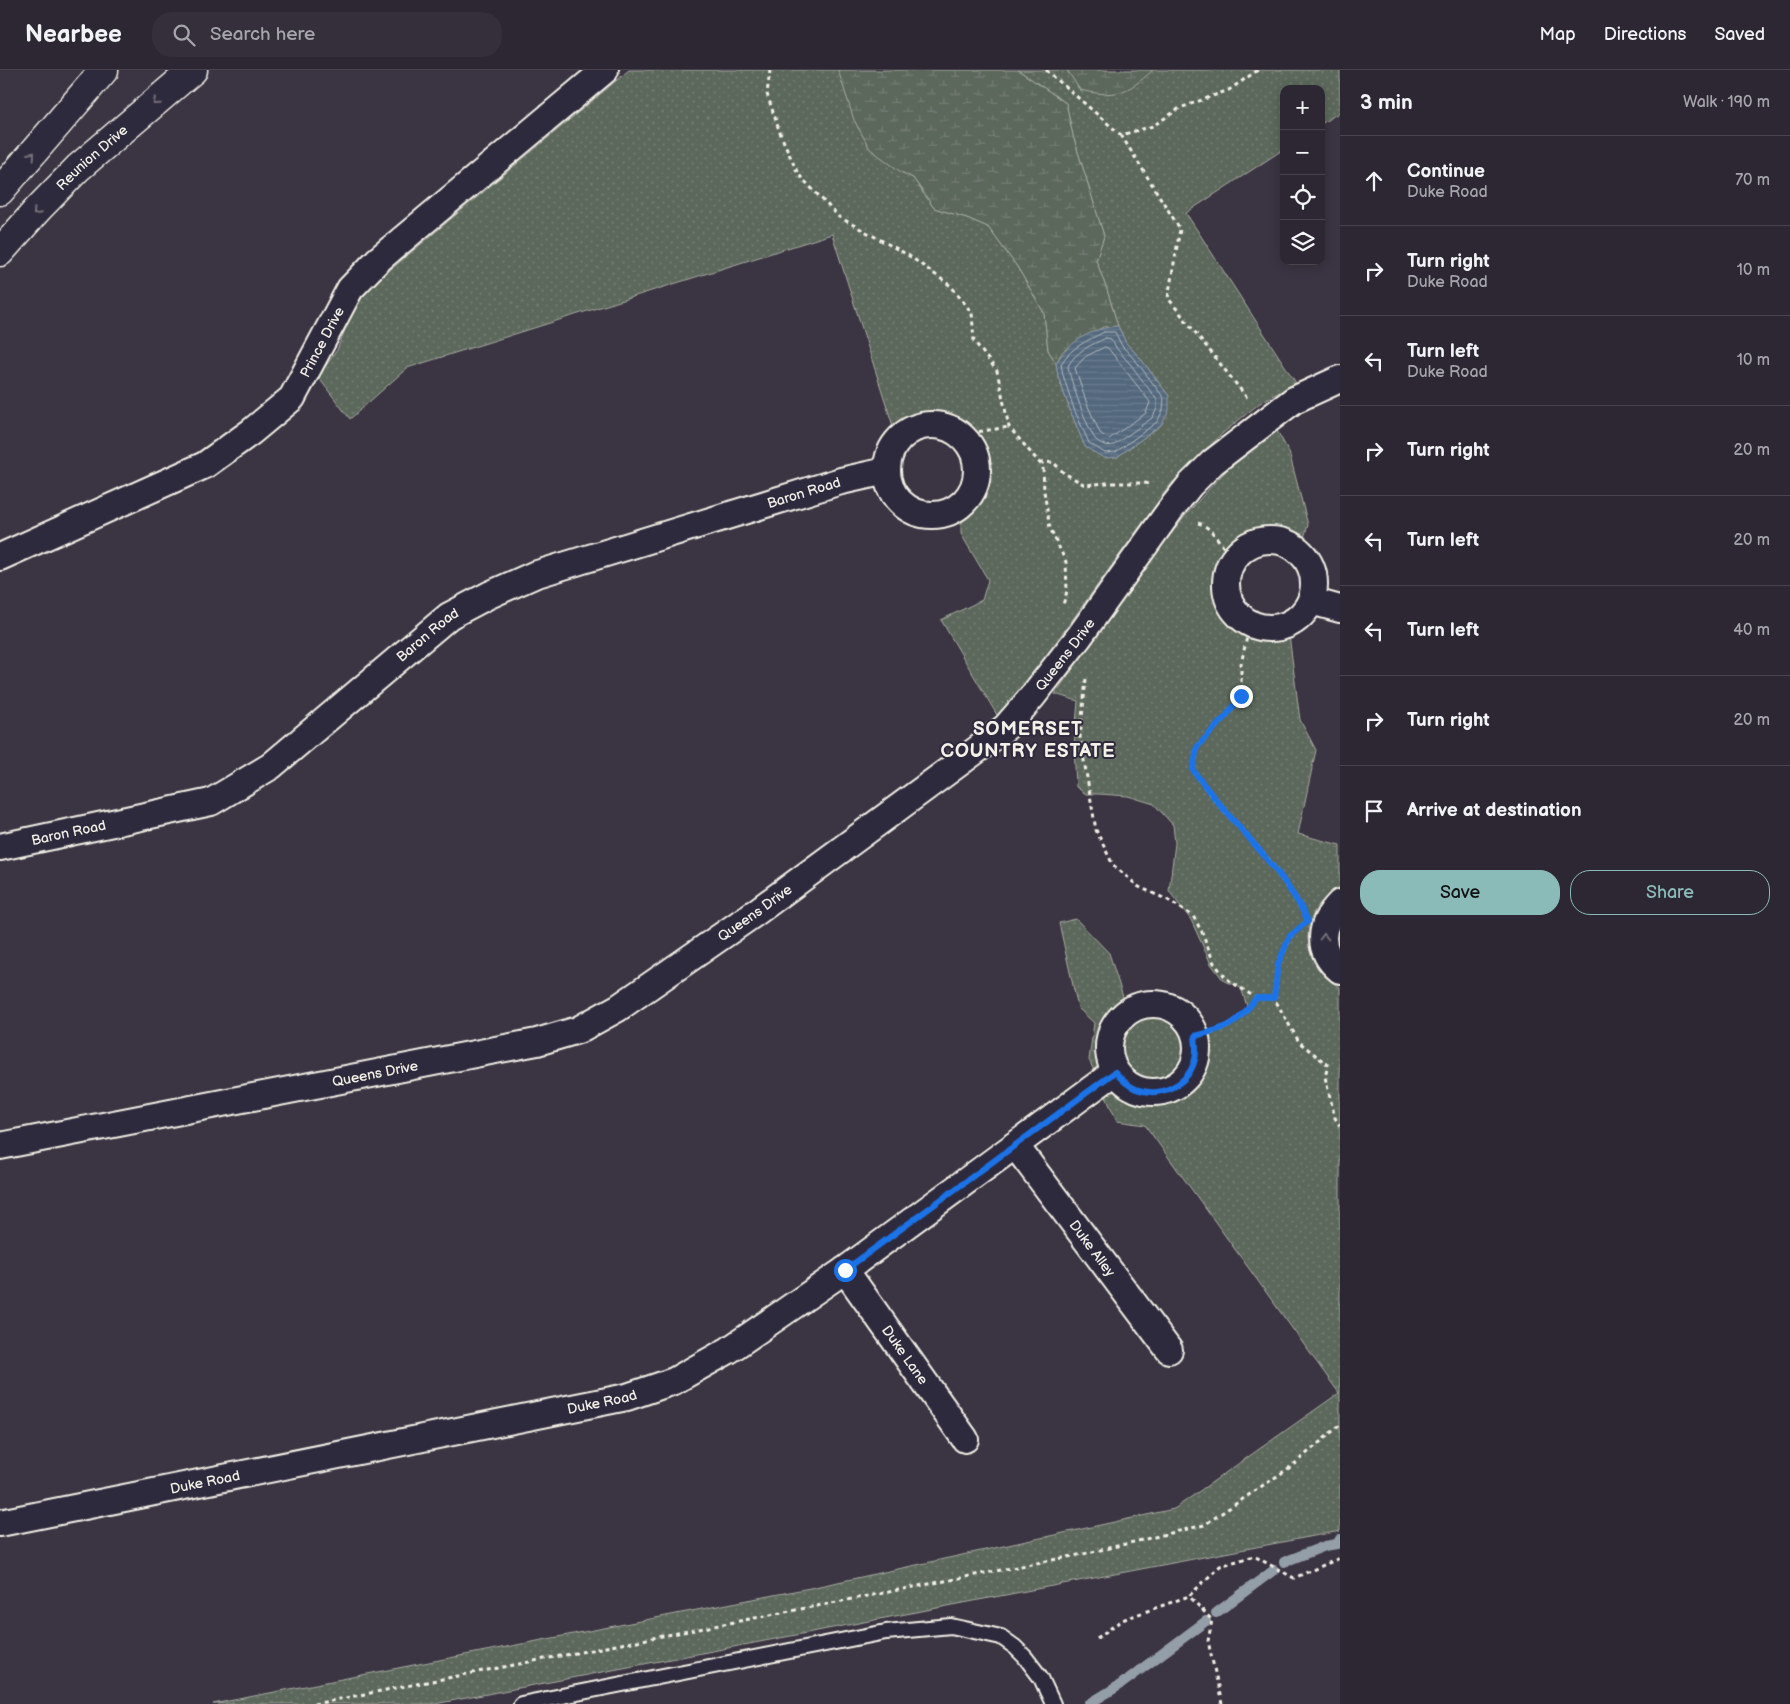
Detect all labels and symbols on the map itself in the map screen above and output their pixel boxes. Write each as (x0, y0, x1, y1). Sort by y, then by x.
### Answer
one-way arrow (152, 96, 161, 105)
street label: Reunion Drive (53, 122, 131, 194)
one-way arrow (27, 151, 36, 160)
one-way arrow (33, 206, 42, 215)
street label: Prince Drive (297, 304, 348, 380)
street label: Baron Road (765, 474, 843, 512)
street label: Baron Road (393, 605, 462, 666)
street label: Queens Drive (1032, 615, 1099, 694)
route end (1230, 685, 1253, 708)
district label: SOMERSET COUNTRY ESTATE (940, 718, 1116, 763)
street label: Baron Road (30, 817, 107, 849)
street label: Queens Drive (715, 881, 795, 945)
one-way arrow (1319, 932, 1329, 940)
street label: Queens Drive (331, 1057, 419, 1090)
street label: Duke Alley (1065, 1217, 1119, 1280)
route start (834, 1259, 857, 1282)
street label: Duke Lane (878, 1322, 932, 1388)
street label: Duke Road (566, 1386, 639, 1418)
street label: Duke Road (169, 1467, 241, 1498)

